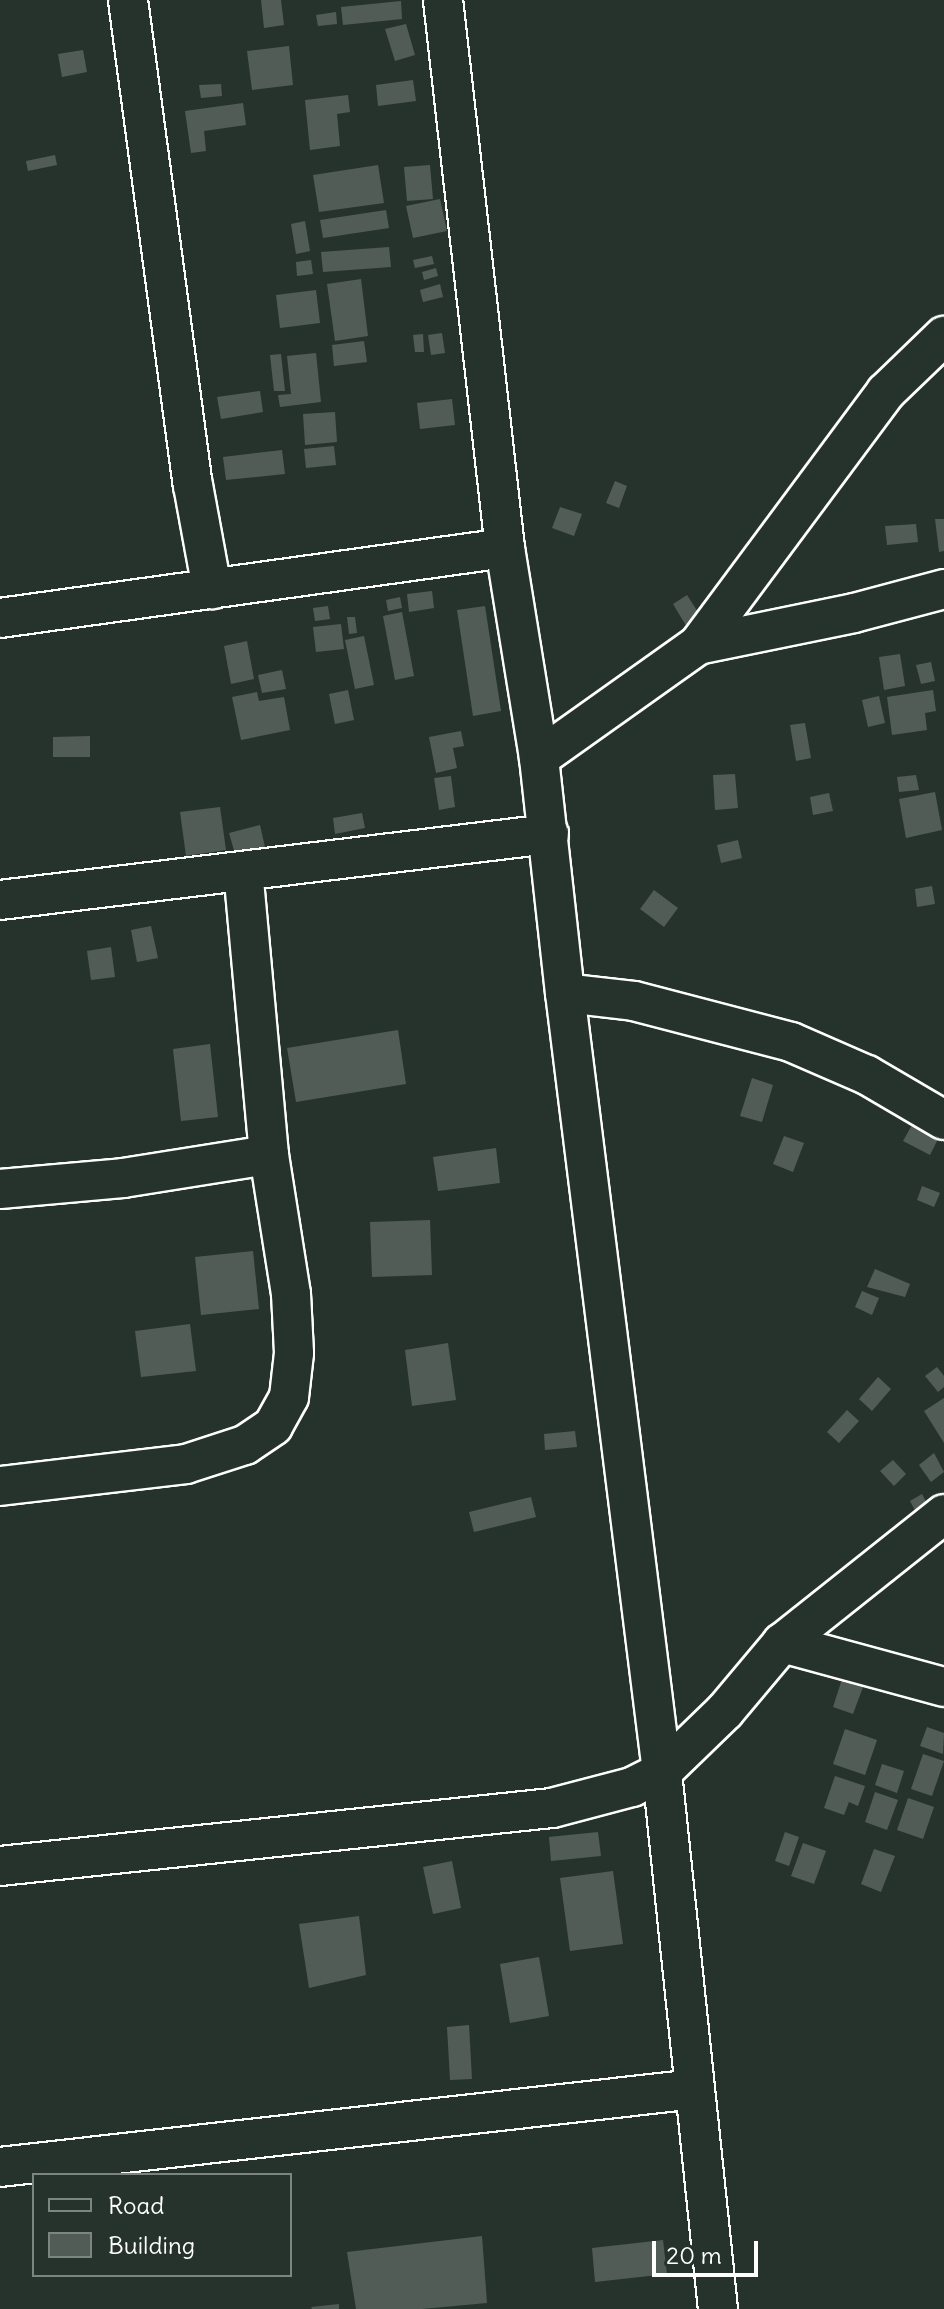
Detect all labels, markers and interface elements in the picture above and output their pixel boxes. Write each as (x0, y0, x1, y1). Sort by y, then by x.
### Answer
legend (32, 2173, 292, 2277)
text: Road (108, 2190, 164, 2220)
scale bar (656, 2225, 762, 2275)
text: Building (108, 2230, 195, 2260)
text: 20 m (666, 2240, 722, 2270)

